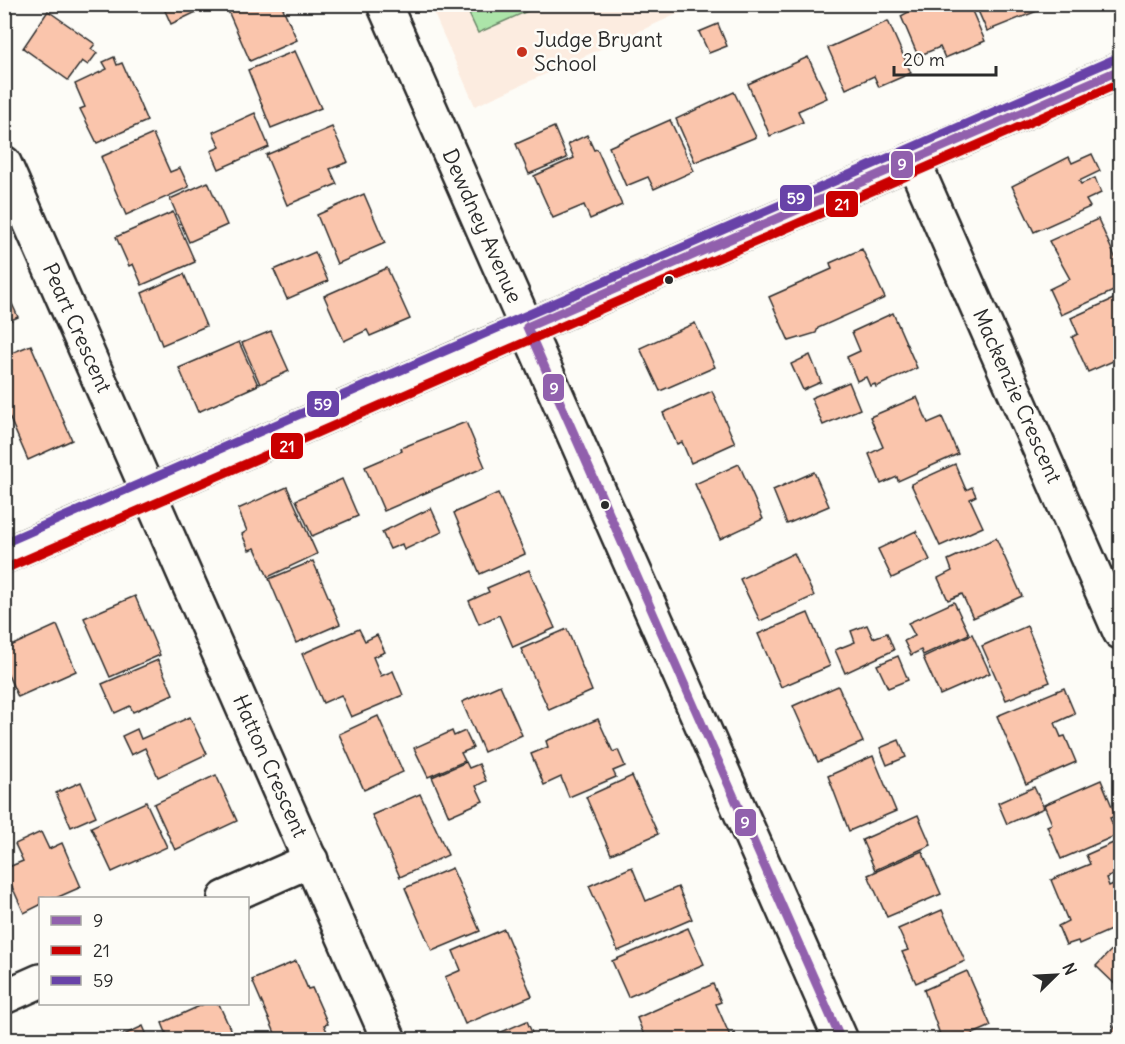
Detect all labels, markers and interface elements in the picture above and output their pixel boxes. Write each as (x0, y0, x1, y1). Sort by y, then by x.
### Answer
place label: Judge Bryant School (534, 26, 663, 77)
scale bar (894, 39, 996, 77)
marker: Judge Bryant School (515, 45, 529, 59)
text: 20 m (903, 48, 945, 71)
street label: Dewdney Avenue (436, 145, 529, 307)
line badge: 9 (890, 150, 914, 179)
text: 9 (897, 154, 907, 174)
line badge: 59 (779, 184, 813, 212)
text: 59 (787, 188, 805, 208)
line badge: 21 (825, 190, 859, 218)
text: 21 (834, 194, 850, 214)
street label: Peart Crescent (37, 259, 118, 397)
unlabelled marker (663, 274, 675, 286)
street label: Mackenzie Crescent (967, 305, 1068, 487)
line badge: 9 (542, 373, 565, 402)
text: 9 (549, 378, 559, 398)
line badge: 59 (306, 390, 340, 418)
text: 59 (314, 394, 332, 414)
line badge: 21 (270, 432, 304, 460)
text: 21 (279, 436, 295, 456)
unlabelled marker (599, 499, 611, 511)
street label: Hatton Crescent (227, 690, 314, 841)
line badge: 9 (734, 808, 757, 837)
text: 9 (740, 812, 750, 832)
legend (39, 897, 249, 1005)
text: 9 (93, 909, 103, 932)
text: 21 (93, 939, 110, 962)
north arrow (1026, 945, 1086, 1005)
text: N (1058, 960, 1081, 978)
text: 59 (93, 969, 114, 992)

